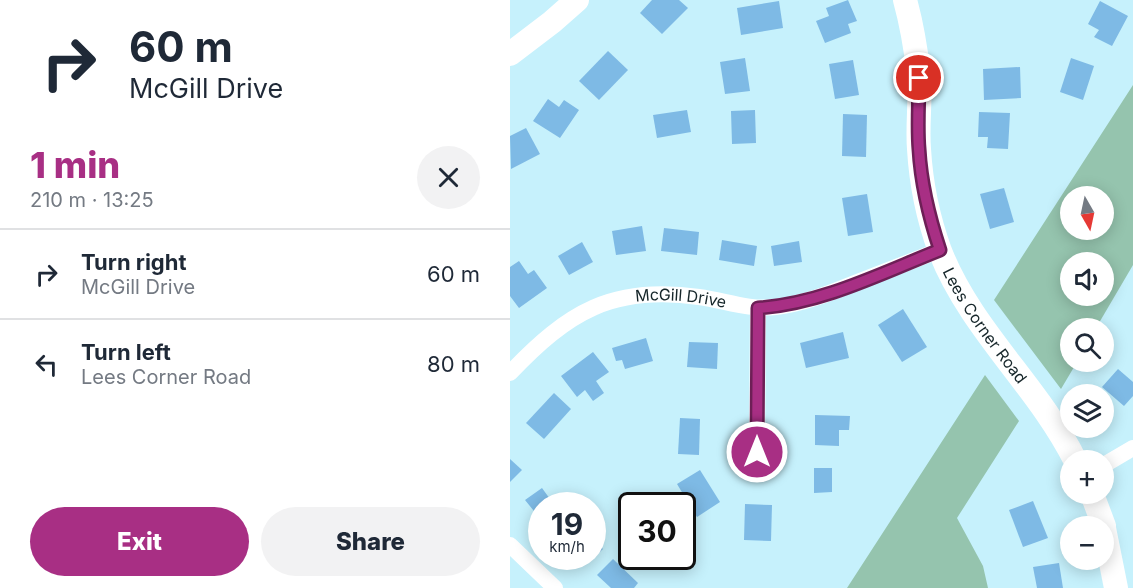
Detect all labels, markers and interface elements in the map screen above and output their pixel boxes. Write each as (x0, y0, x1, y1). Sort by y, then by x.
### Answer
text: 60 m (129, 21, 233, 72)
icon: right (30, 24, 108, 102)
pin (893, 52, 944, 103)
icon: arrive (902, 61, 935, 94)
text: McGill Drive (129, 72, 283, 105)
text: 1 min (30, 143, 120, 187)
button: close (417, 146, 480, 209)
north arrow (1060, 186, 1114, 240)
map controls (1060, 186, 1114, 570)
text: 210 m · 13:25 (30, 188, 154, 212)
text: Turn right (81, 249, 187, 275)
button: sound (1060, 252, 1114, 306)
icon: right (30, 258, 63, 291)
text: 60 m (427, 261, 480, 287)
street label: Lees Corner Road (939, 264, 1031, 387)
text: McGill Drive (81, 275, 195, 299)
street label: McGill Drive (634, 284, 728, 312)
button: search (1060, 318, 1114, 372)
text: Turn left (81, 339, 171, 365)
icon: left (30, 348, 63, 381)
text: 80 m (427, 351, 480, 377)
text: Lees Corner Road (81, 365, 251, 389)
button: layers (1060, 384, 1114, 438)
position arrow (725, 420, 789, 484)
button: + (1060, 450, 1114, 504)
speed limit sign: 30 (618, 492, 696, 570)
text: 19 (551, 506, 583, 542)
button: Exit (30, 507, 249, 576)
button: Share (261, 507, 480, 576)
button: − (1060, 516, 1114, 570)
text: km/h (549, 537, 585, 556)

